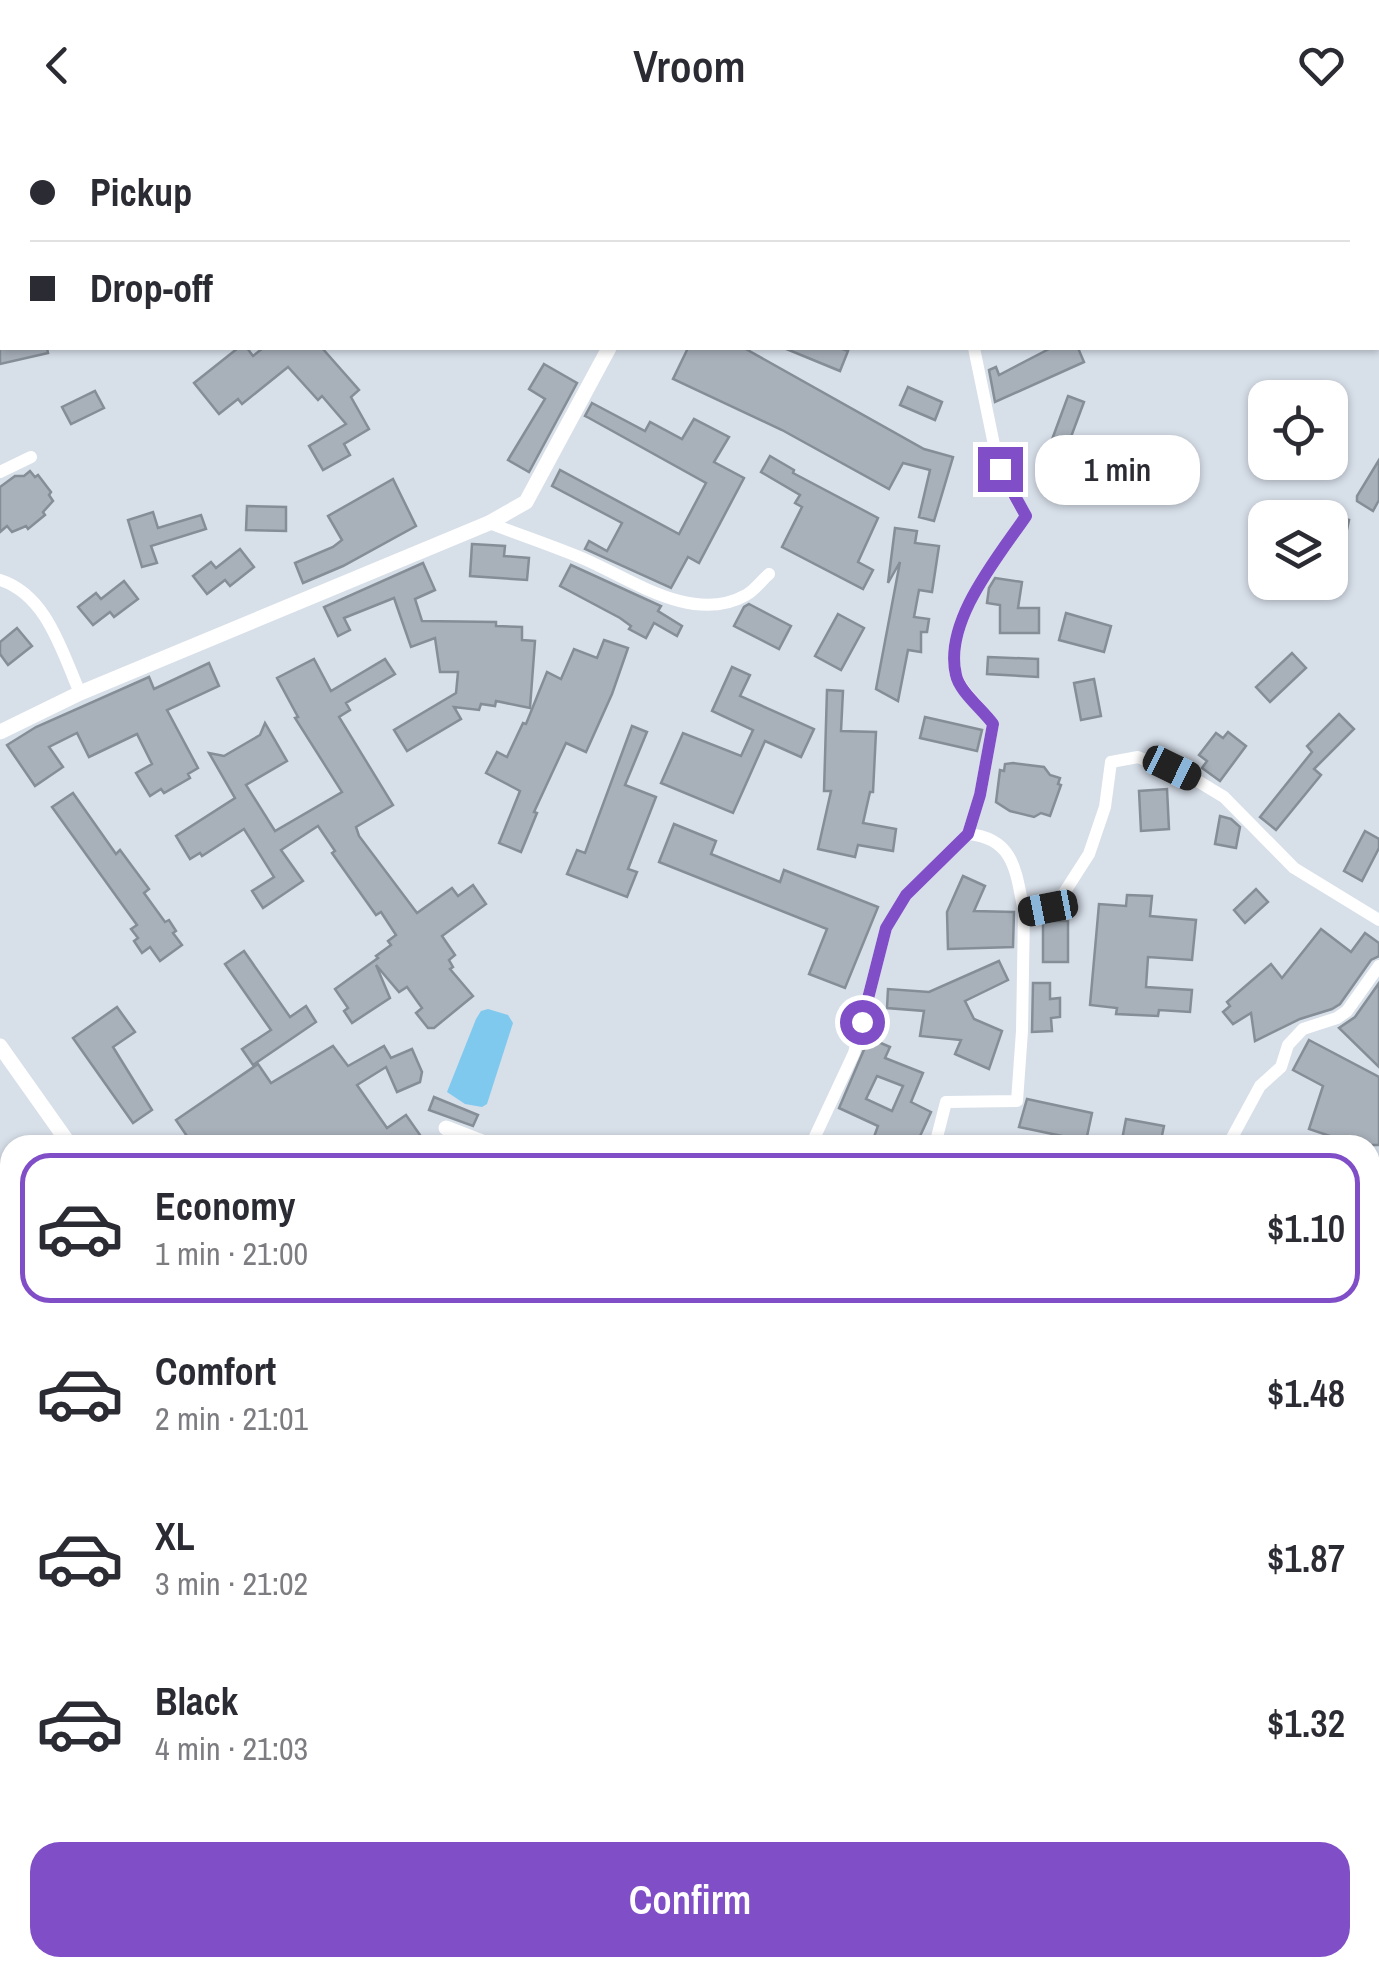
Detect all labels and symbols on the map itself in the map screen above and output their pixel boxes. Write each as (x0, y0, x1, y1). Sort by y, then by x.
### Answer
callout: 1 min (1035, 434, 1200, 504)
route end (978, 447, 1023, 492)
car (1138, 741, 1206, 795)
car (1016, 888, 1080, 928)
route start (840, 1000, 885, 1045)

